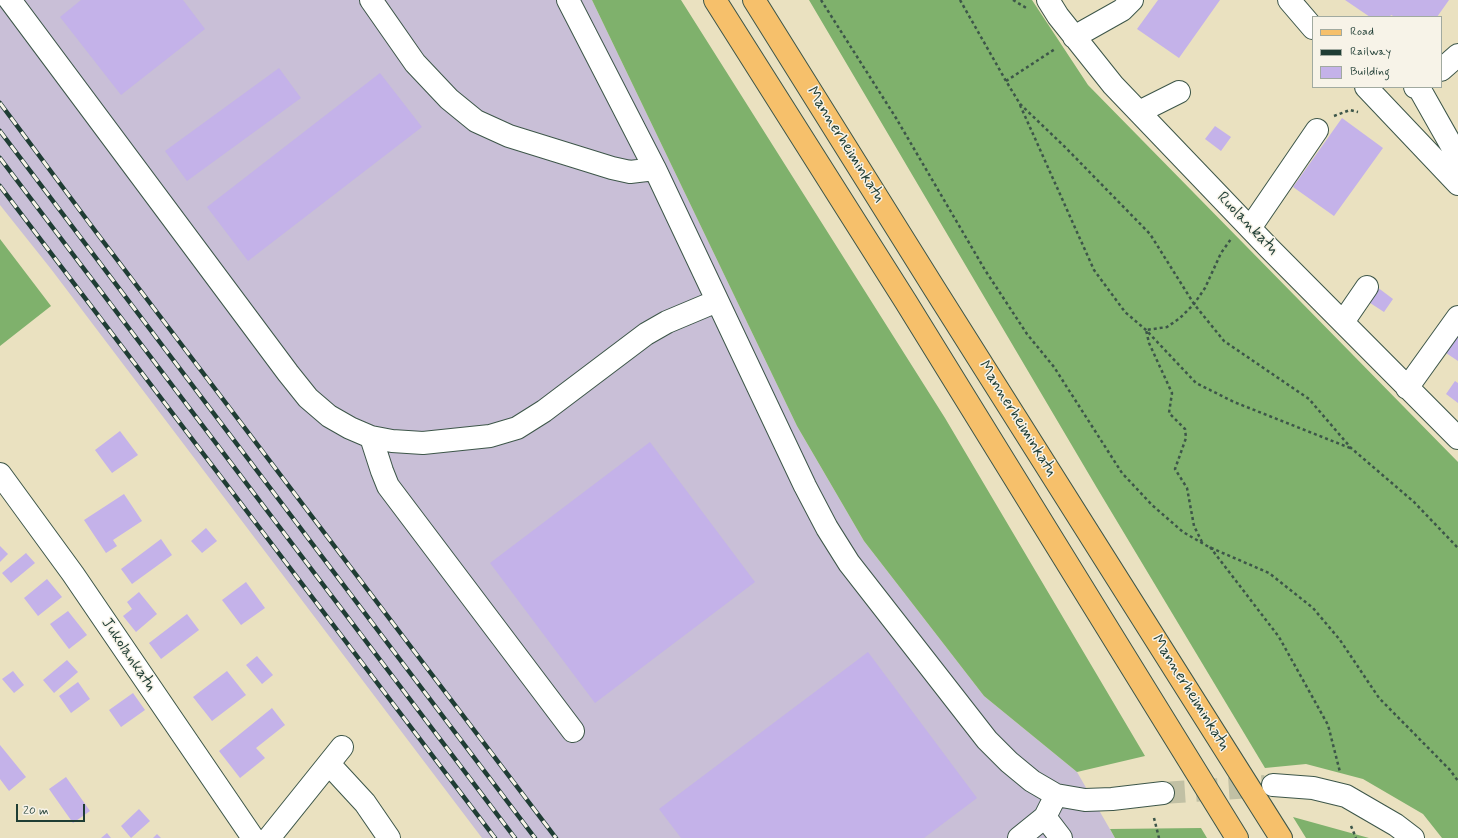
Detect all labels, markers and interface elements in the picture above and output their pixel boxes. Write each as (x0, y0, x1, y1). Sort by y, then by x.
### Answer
legend (1312, 16, 1442, 88)
text: Road (1350, 24, 1374, 40)
text: Railway (1350, 44, 1391, 60)
text: Building (1350, 64, 1390, 80)
street label: Mannerheiminkatu (802, 84, 888, 206)
street label: Ruolankatu (1212, 188, 1282, 260)
street label: Mannerheiminkatu (974, 358, 1060, 480)
street label: Jukolankatu (96, 615, 160, 695)
street label: Mannerheiminkatu (1147, 632, 1233, 754)
scale bar (18, 796, 87, 822)
text: 20 m (23, 803, 49, 819)

